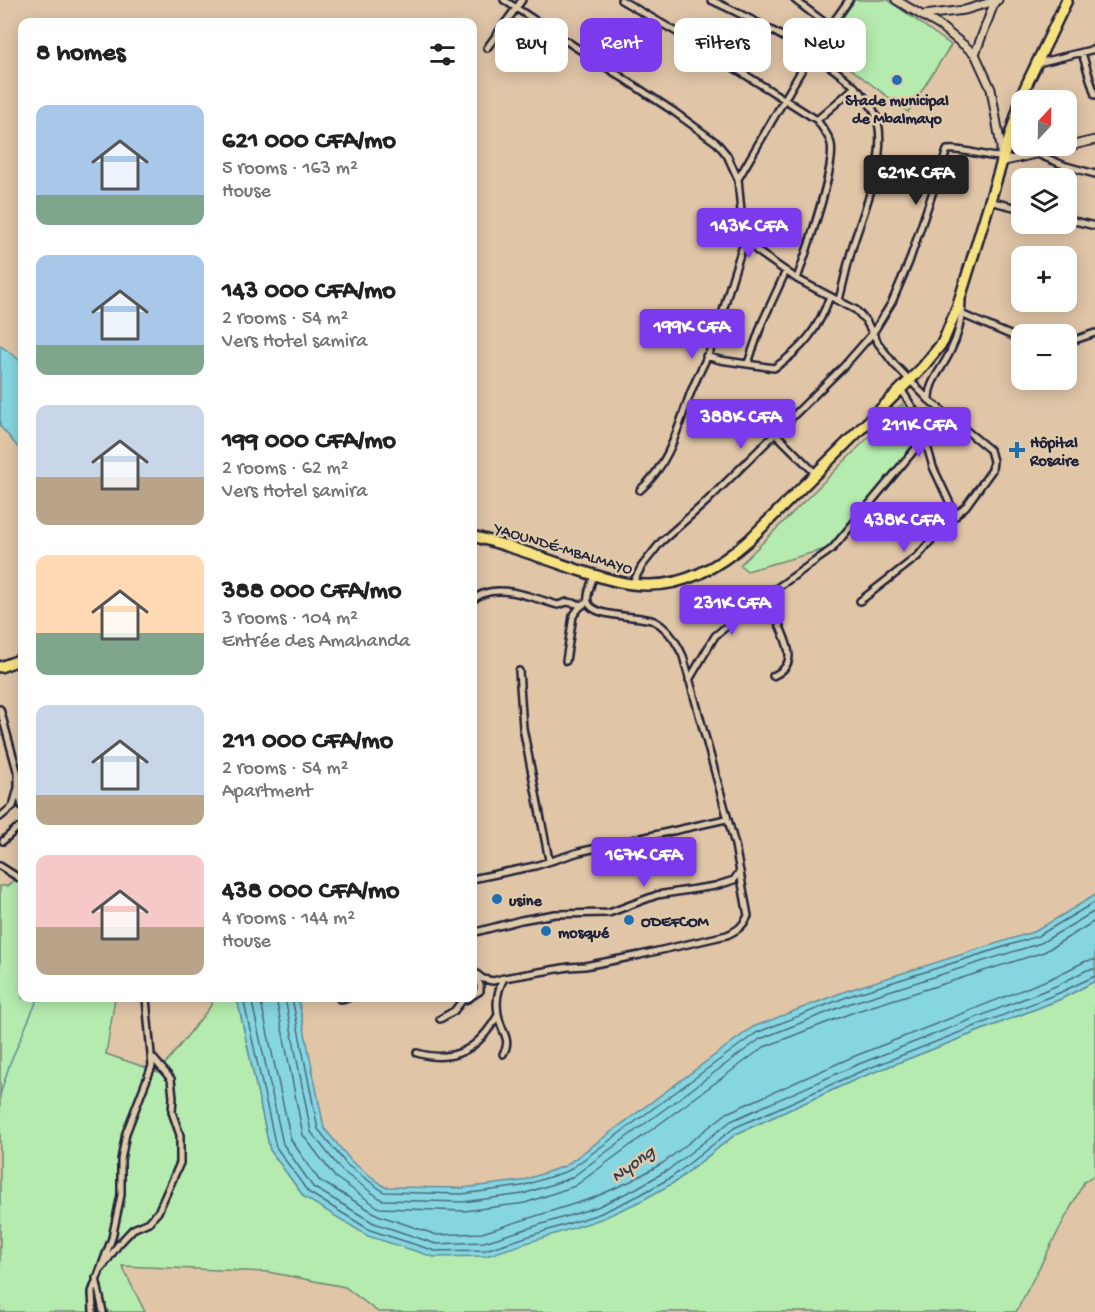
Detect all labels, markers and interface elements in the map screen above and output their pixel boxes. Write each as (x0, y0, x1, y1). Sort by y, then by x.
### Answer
chip: Buy (495, 18, 568, 72)
chip: Rent (580, 18, 662, 72)
chip: Filters (674, 18, 771, 72)
chip: New (783, 18, 866, 72)
icon: filters (426, 38, 459, 71)
text: 8 homes (36, 39, 125, 70)
marker: Stade municipal de Mbalmayo (890, 73, 904, 87)
north arrow (1011, 90, 1077, 156)
map controls (1011, 90, 1077, 390)
place label: Stade municipal de Mbalmayo (845, 93, 949, 130)
text: 621 000 CFA/mo (222, 127, 396, 158)
icon: home (84, 129, 156, 201)
pin: 621K CFA (854, 155, 978, 206)
text: 5 rooms · 163 m² (222, 158, 358, 181)
text: 621K CFA (878, 163, 954, 186)
button: layers (1011, 168, 1077, 234)
text: House (222, 181, 271, 204)
pin: 143K CFA (687, 208, 811, 259)
text: 143K CFA (711, 216, 787, 239)
button: + (1011, 246, 1077, 312)
text: 143 000 CFA/mo (222, 277, 396, 308)
icon: home (84, 279, 156, 351)
text: 2 rooms · 54 m² (222, 308, 349, 331)
pin: 199K CFA (630, 309, 754, 360)
text: 199K CFA (654, 317, 730, 340)
button: − (1011, 324, 1077, 390)
text: Vers Hotel samira (222, 331, 367, 354)
pin: 388K CFA (679, 399, 803, 450)
text: 388K CFA (701, 407, 781, 430)
pin: 211K CFA (857, 407, 981, 458)
text: 211K CFA (882, 415, 956, 438)
text: 199 000 CFA/mo (222, 427, 396, 458)
icon: home (84, 429, 156, 501)
place label: Hôpital Rosaire (1029, 435, 1080, 472)
marker: Hôpital Rosaire (1008, 441, 1026, 459)
text: 2 rooms · 62 m² (222, 458, 349, 481)
text: Vers Hotel samira (222, 481, 367, 504)
pin: 438K CFA (842, 502, 966, 553)
text: 438K CFA (864, 510, 944, 533)
street label: YAOUNDÉ-MBALMAYO (490, 520, 635, 581)
text: 388 000 CFA/mo (222, 577, 402, 608)
icon: home (84, 579, 156, 651)
pin: 231K CFA (670, 585, 794, 636)
text: 231K CFA (694, 593, 770, 616)
text: 3 rooms · 104 m² (222, 608, 358, 631)
text: Entrée des Amahanda (222, 631, 410, 654)
text: 211 000 CFA/mo (222, 727, 393, 758)
icon: home (84, 729, 156, 801)
text: 2 rooms · 54 m² (222, 758, 349, 781)
text: Apartment (222, 781, 312, 804)
pin: 167K CFA (582, 837, 706, 888)
text: 167K CFA (605, 845, 683, 868)
text: 438 000 CFA/mo (222, 877, 400, 908)
icon: home (84, 879, 156, 951)
marker: usine (490, 892, 504, 906)
place label: usine (509, 893, 542, 912)
text: 4 rooms · 144 m² (222, 908, 355, 931)
marker: ODEFCOM (622, 913, 636, 927)
place label: ODEFCOM (641, 914, 710, 933)
marker: mosqué (539, 924, 553, 938)
place label: mosqué (558, 925, 610, 944)
text: House (222, 931, 271, 954)
water label: Nyong (608, 1141, 661, 1188)

